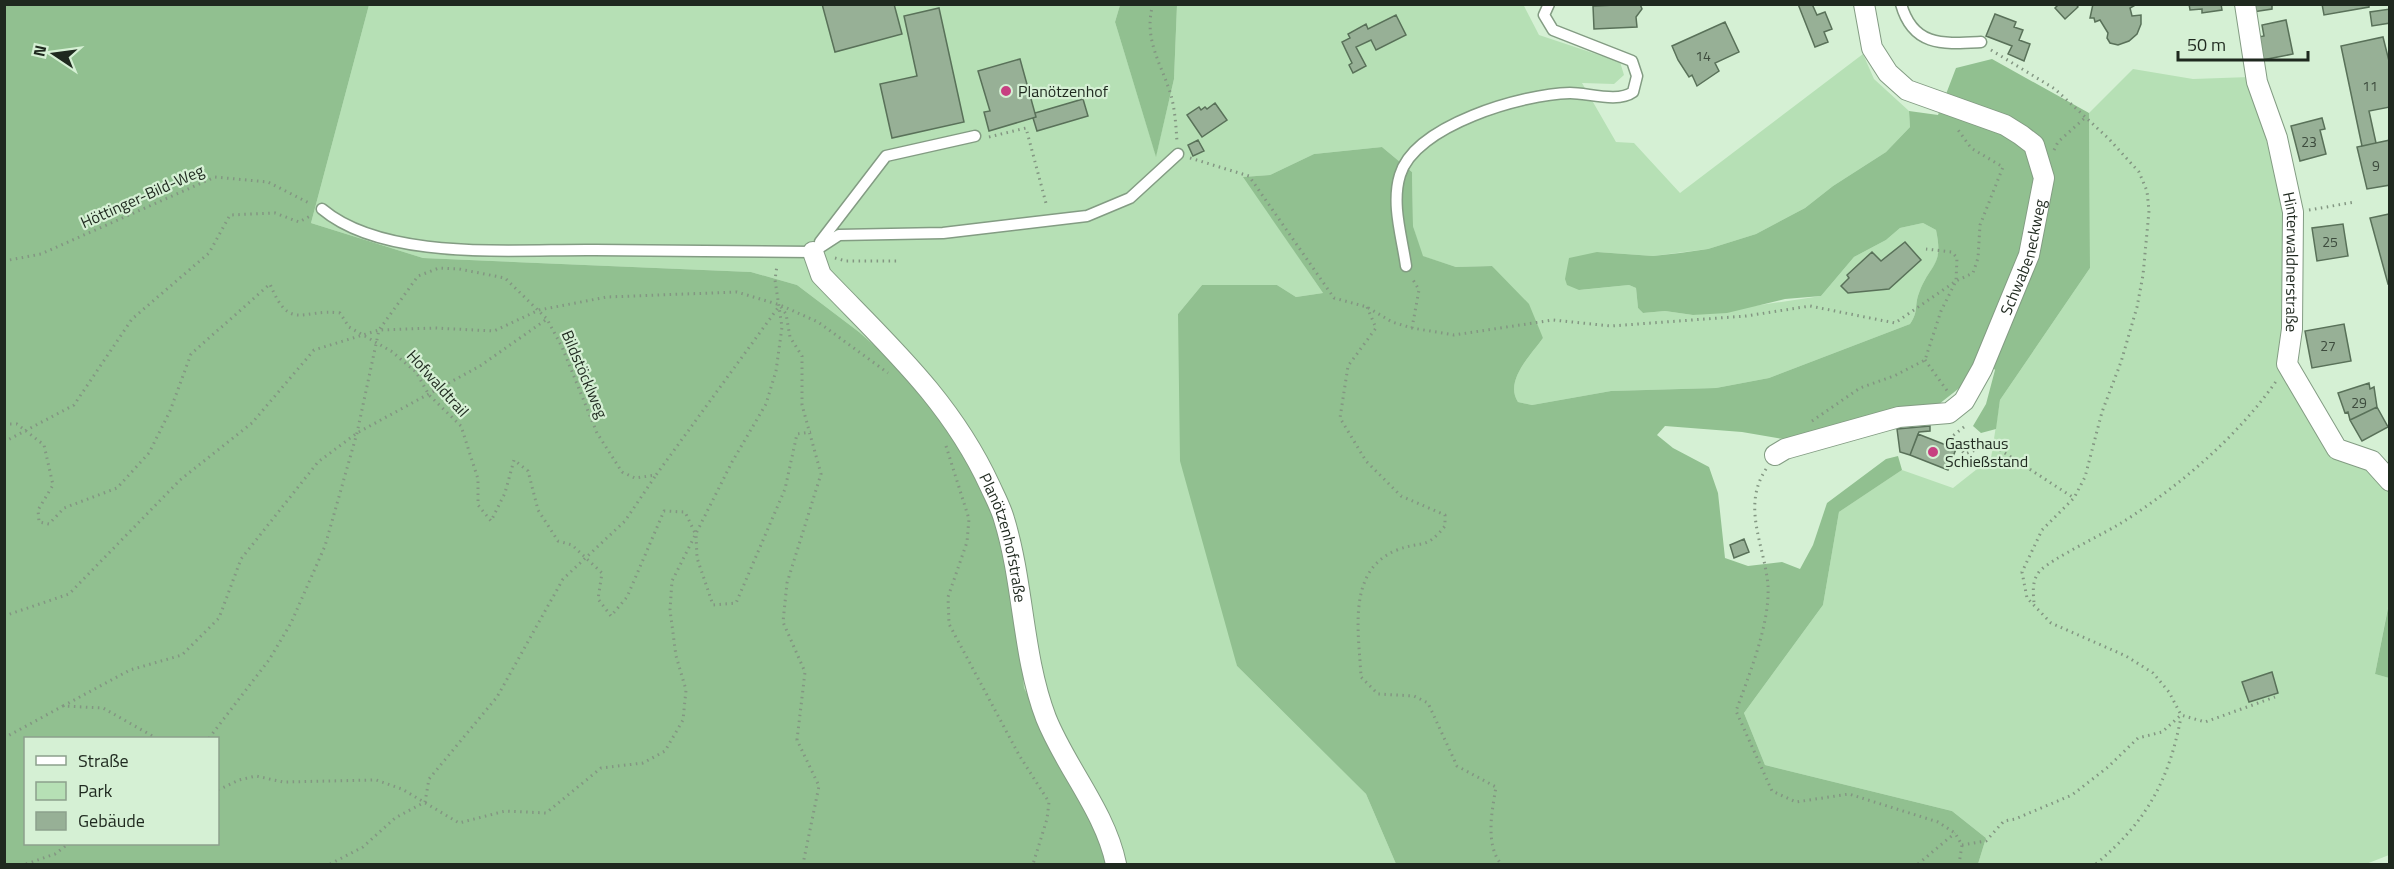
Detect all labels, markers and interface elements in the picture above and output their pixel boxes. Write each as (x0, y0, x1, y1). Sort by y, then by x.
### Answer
north arrow (24, 24, 84, 84)
scale bar (2178, 24, 2308, 62)
text: 50 m (2187, 31, 2226, 58)
text: N (26, 43, 52, 59)
house number: 14 (1695, 45, 1711, 66)
house number: 11 (2362, 75, 2378, 96)
place label: Planötzenhof (1018, 79, 1109, 103)
marker: Planötzenhof (999, 84, 1013, 98)
house number: 23 (2301, 131, 2317, 152)
house number: 9 (2372, 155, 2380, 176)
street label: Höttinger-Bild-Weg (76, 158, 208, 234)
street label: Hinterwaldnerstraße (2277, 190, 2305, 332)
street label: Schwabeneckweg (1994, 197, 2052, 319)
house number: 25 (2322, 231, 2338, 252)
street label: Bildstöcklweg (556, 326, 614, 422)
house number: 27 (2320, 335, 2336, 356)
street label: Hofwaldtrail (401, 344, 475, 422)
house number: 29 (2351, 392, 2367, 413)
place label: Gasthaus Schießstand (1945, 431, 2028, 473)
marker: Gasthaus Schießstand (1926, 445, 1940, 459)
street label: Planötzenhofstraße (973, 469, 1033, 604)
legend (24, 737, 219, 845)
text: Straße (78, 747, 129, 774)
text: Park (78, 777, 113, 804)
text: Gebäude (78, 807, 145, 834)

